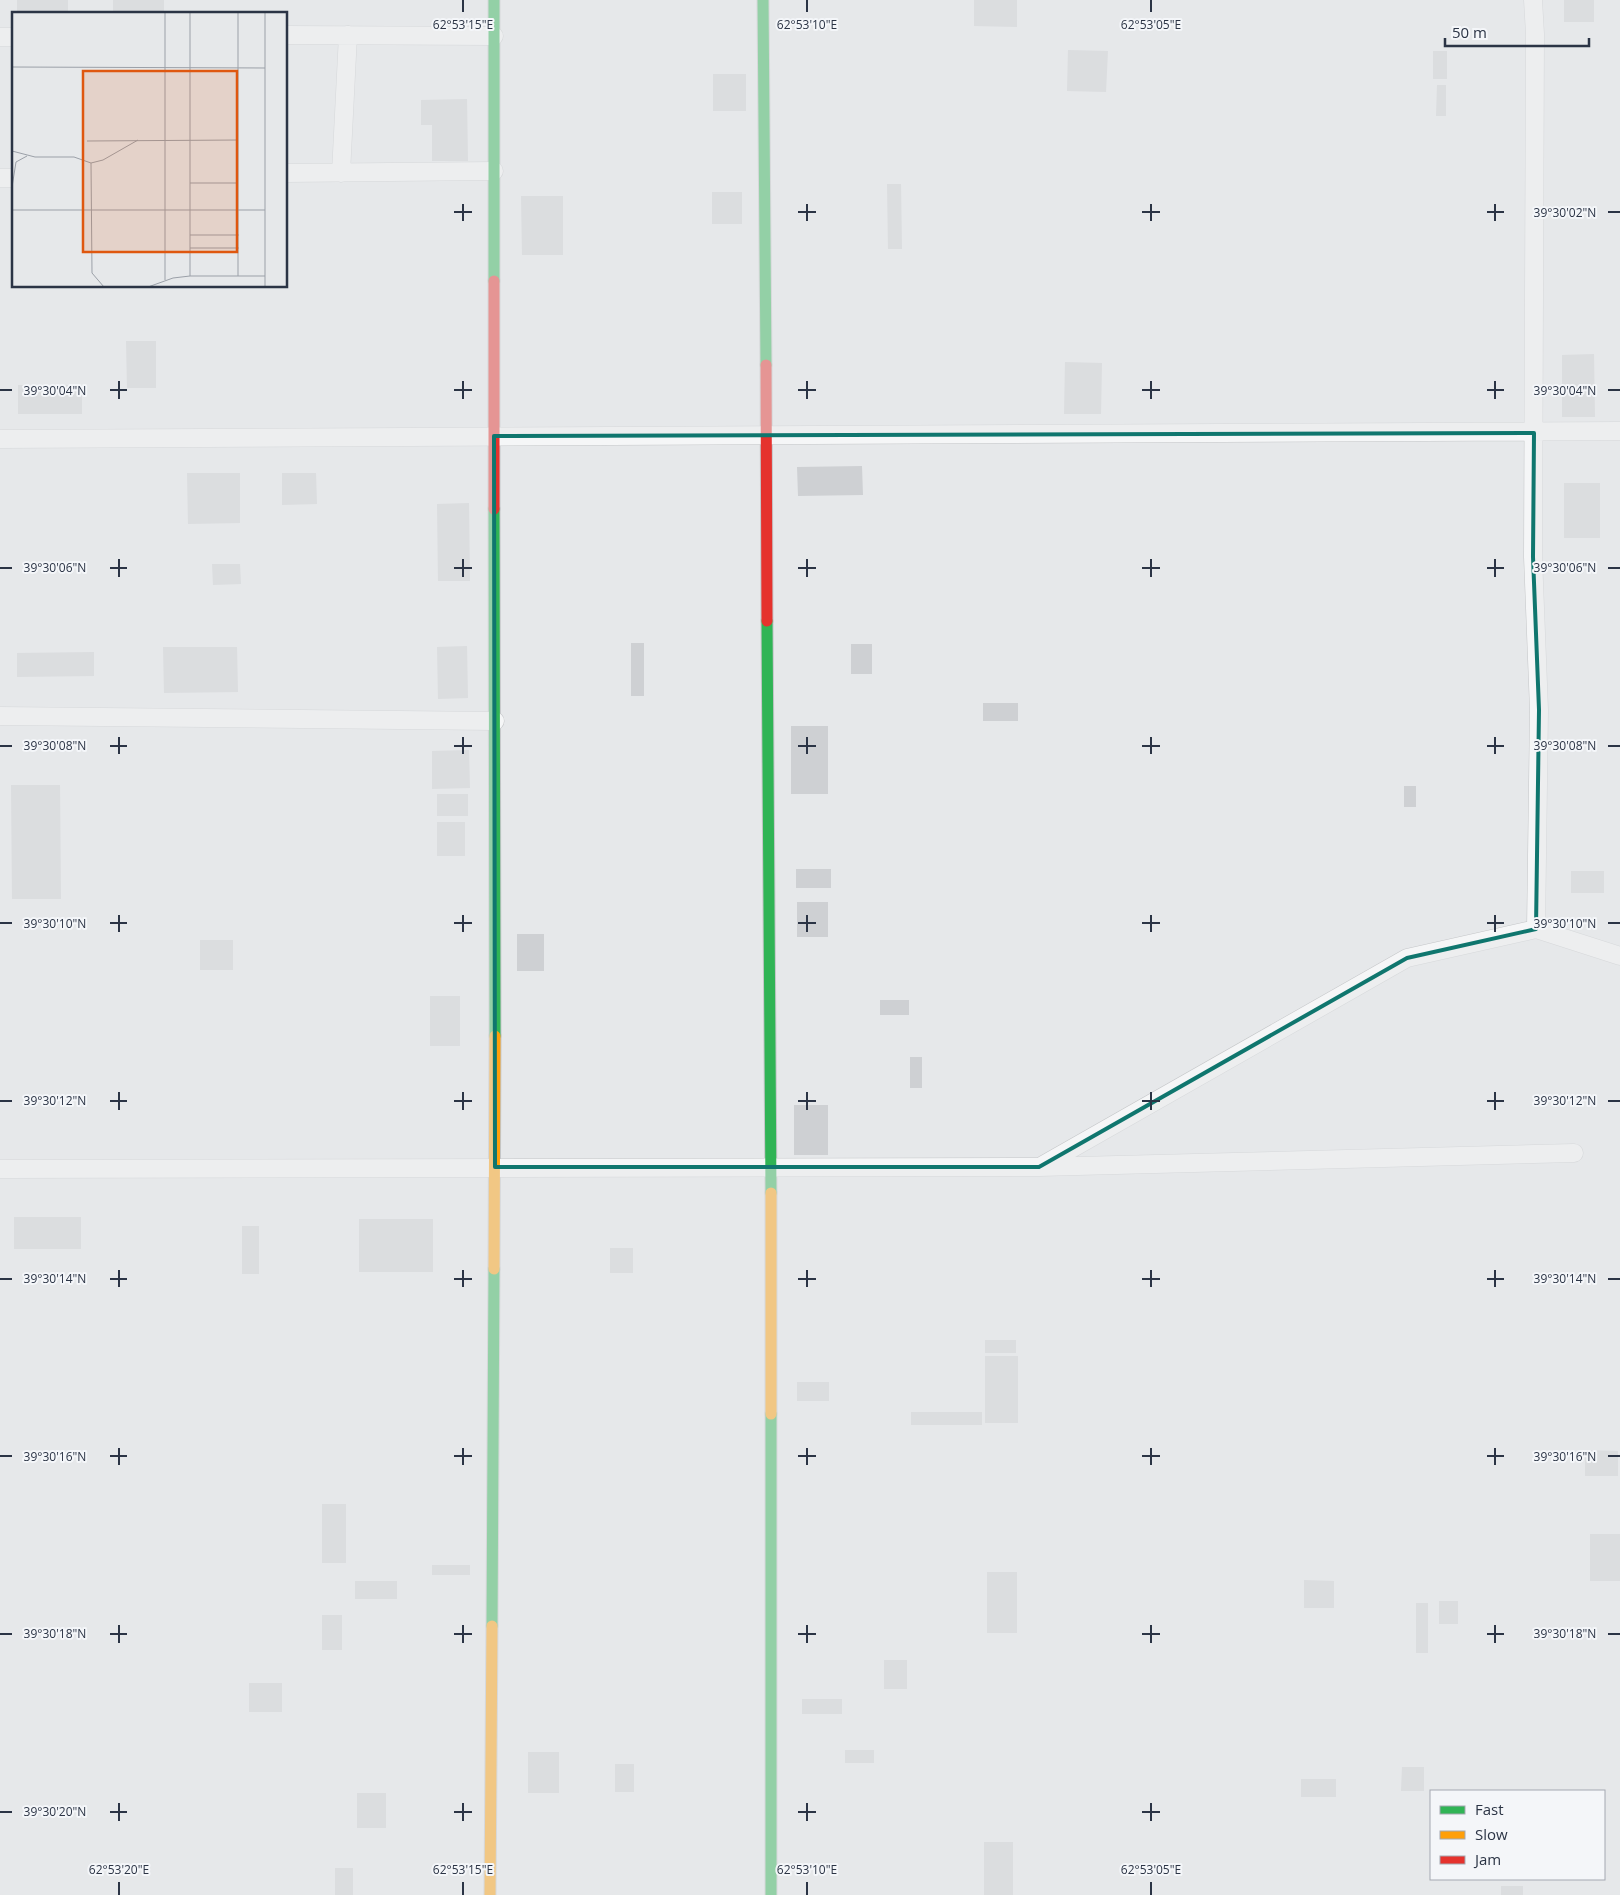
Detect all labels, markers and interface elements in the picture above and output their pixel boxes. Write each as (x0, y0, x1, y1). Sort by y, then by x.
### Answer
inset map (12, 12, 288, 288)
scale bar (1445, 15, 1589, 47)
text: 62°53'15"E (433, 16, 493, 33)
text: 62°53'10"E (777, 16, 837, 33)
text: 62°53'05"E (1121, 16, 1181, 33)
text: 50 m (1452, 22, 1487, 42)
text: 39°30'02"N (1534, 204, 1596, 221)
text: 39°30'04"N (24, 382, 86, 399)
text: 39°30'04"N (1534, 382, 1596, 399)
text: 39°30'06"N (24, 559, 86, 576)
text: 39°30'06"N (1534, 559, 1596, 576)
text: 39°30'08"N (24, 737, 86, 754)
text: 39°30'08"N (1534, 737, 1596, 754)
text: 39°30'10"N (24, 915, 86, 932)
text: 39°30'10"N (1534, 915, 1596, 932)
text: 39°30'12"N (24, 1092, 86, 1109)
text: 39°30'12"N (1534, 1092, 1596, 1109)
text: 39°30'14"N (24, 1270, 86, 1287)
text: 39°30'14"N (1534, 1270, 1596, 1287)
text: 39°30'16"N (24, 1448, 86, 1465)
text: 39°30'16"N (1534, 1448, 1596, 1465)
text: 39°30'18"N (24, 1625, 86, 1642)
text: 39°30'18"N (1534, 1625, 1596, 1642)
legend (1430, 1790, 1605, 1880)
text: Fast (1475, 1799, 1504, 1819)
text: 39°30'20"N (24, 1803, 86, 1820)
text: Slow (1475, 1824, 1508, 1844)
text: Jam (1473, 1849, 1501, 1869)
text: 62°53'20"E (89, 1861, 149, 1878)
text: 62°53'15"E (433, 1861, 493, 1878)
text: 62°53'10"E (777, 1861, 837, 1878)
text: 62°53'05"E (1121, 1861, 1181, 1878)

